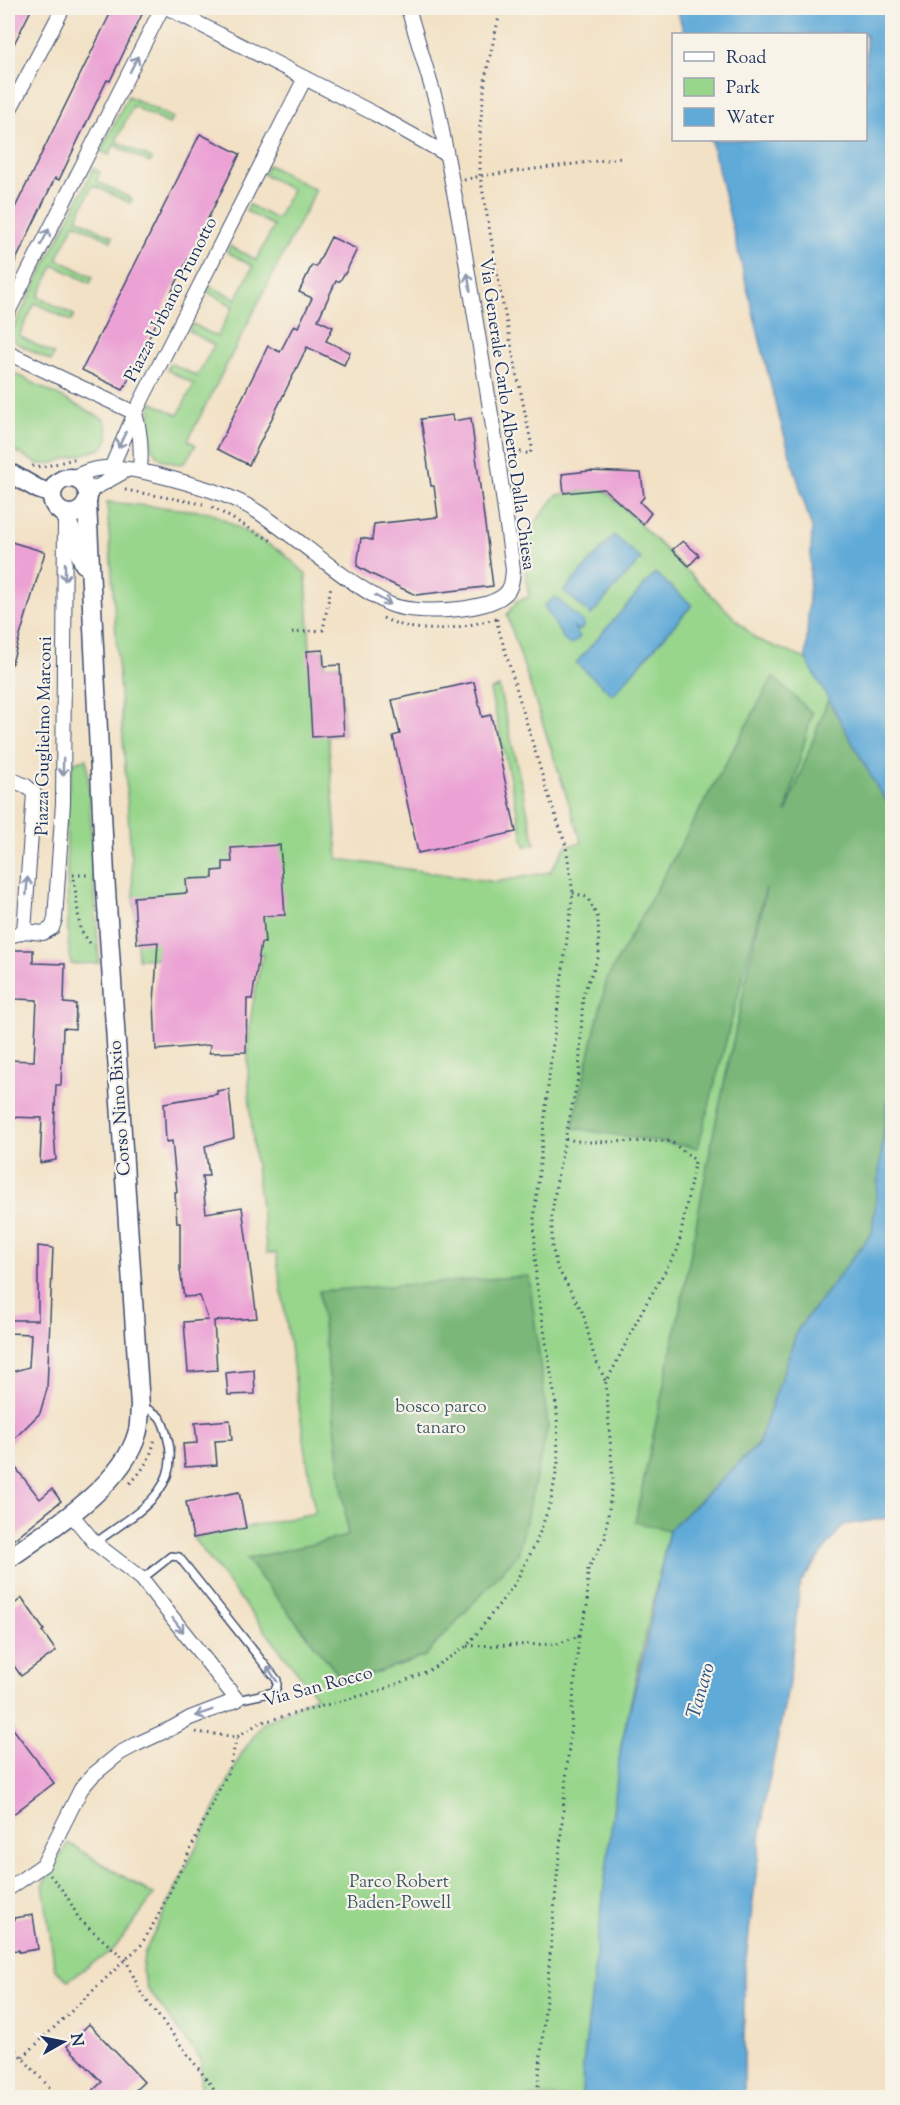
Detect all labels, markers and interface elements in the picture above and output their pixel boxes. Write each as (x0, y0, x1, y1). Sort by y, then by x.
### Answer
legend (672, 33, 867, 141)
text: Road (726, 46, 766, 72)
one-way arrow (128, 55, 140, 73)
text: Park (726, 76, 761, 102)
text: Water (726, 106, 775, 132)
street label: Piazza Urbano Prunotto (119, 213, 225, 387)
one-way arrow (40, 229, 52, 247)
street label: Via Generale Carlo Alberto Dalla Chiesa (471, 256, 541, 572)
one-way arrow (464, 272, 475, 292)
one-way arrow (116, 431, 128, 449)
one-way arrow (59, 561, 71, 581)
one-way arrow (374, 594, 391, 606)
street label: Piazza Guglielmo Marconi (30, 636, 60, 836)
one-way arrow (57, 756, 69, 776)
one-way arrow (22, 877, 33, 897)
street label: Corso Nino Bixio (103, 1039, 139, 1177)
park label: bosco parco tanaro (395, 1395, 487, 1442)
one-way arrow (172, 1617, 185, 1633)
water label: Tanaro (680, 1660, 724, 1722)
street label: Via San Rocco (260, 1661, 376, 1715)
one-way arrow (265, 1666, 278, 1683)
one-way arrow (195, 1708, 214, 1719)
park label: Parco Robert Baden-Powell (347, 1870, 451, 1917)
north arrow (33, 2012, 93, 2072)
text: N (63, 2032, 88, 2048)

